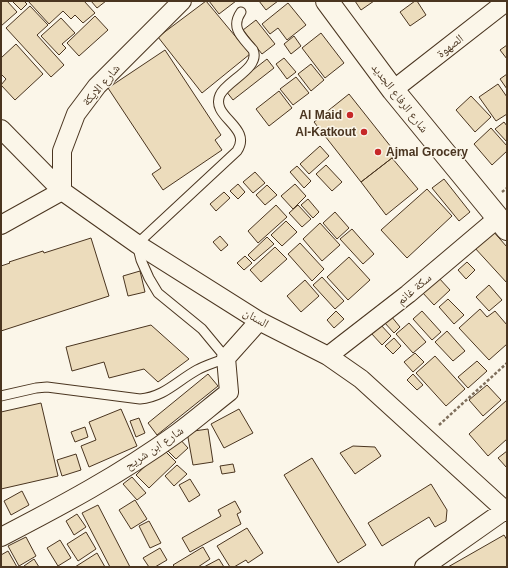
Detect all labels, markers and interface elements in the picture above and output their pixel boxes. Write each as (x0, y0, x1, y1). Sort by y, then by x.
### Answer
street label: الصهوة (434, 31, 466, 61)
street label: شارع الايكة (79, 61, 124, 109)
street label: شارع الرفاع الجديد (368, 61, 431, 136)
place label: Al Maid (299, 108, 342, 122)
marker: Al Maid (345, 110, 355, 120)
place label: Al-Katkout (295, 125, 356, 139)
marker: Al-Katkout (359, 127, 369, 137)
place label: Ajmal Grocery (386, 145, 468, 159)
marker: Ajmal Grocery (373, 147, 383, 157)
street label: سكة غانم (394, 270, 435, 308)
street label: السنان (241, 305, 271, 331)
street label: شارع ابن شريح (122, 423, 187, 474)

